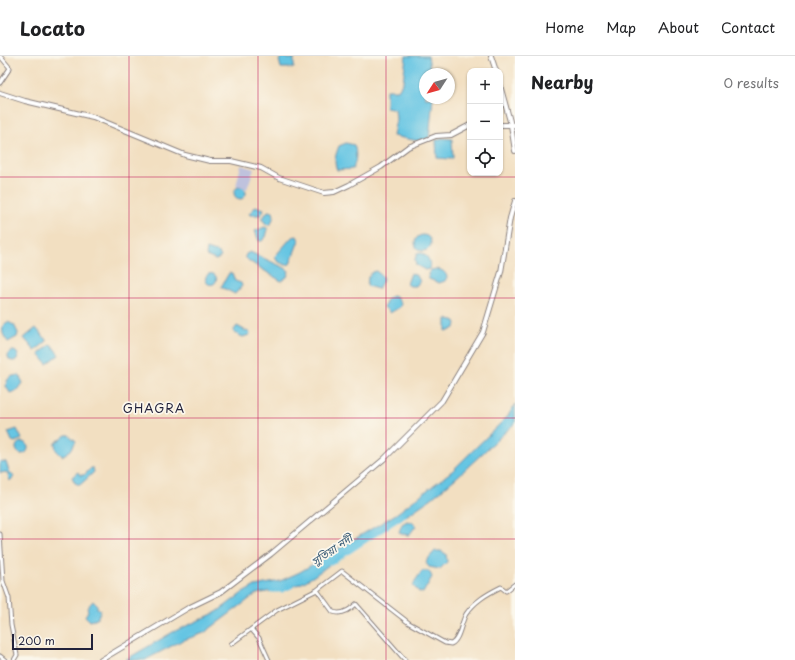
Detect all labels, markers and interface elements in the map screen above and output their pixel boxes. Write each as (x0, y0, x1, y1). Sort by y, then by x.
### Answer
text: Locato (20, 14, 85, 42)
text: Home (545, 17, 584, 38)
text: Map (606, 17, 636, 38)
text: About (658, 17, 699, 38)
text: Contact (721, 17, 775, 38)
north arrow (419, 68, 455, 104)
map controls (467, 68, 503, 176)
button: + (467, 68, 503, 104)
text: Nearby (531, 69, 593, 95)
text: 0 results (724, 73, 779, 92)
button: − (467, 104, 503, 140)
button: locate (467, 140, 503, 176)
district label: GHAGRA (123, 399, 185, 417)
water label: সুতিয়া নদী (308, 528, 357, 570)
scale bar (12, 632, 93, 651)
text: 200 m (18, 632, 55, 649)

